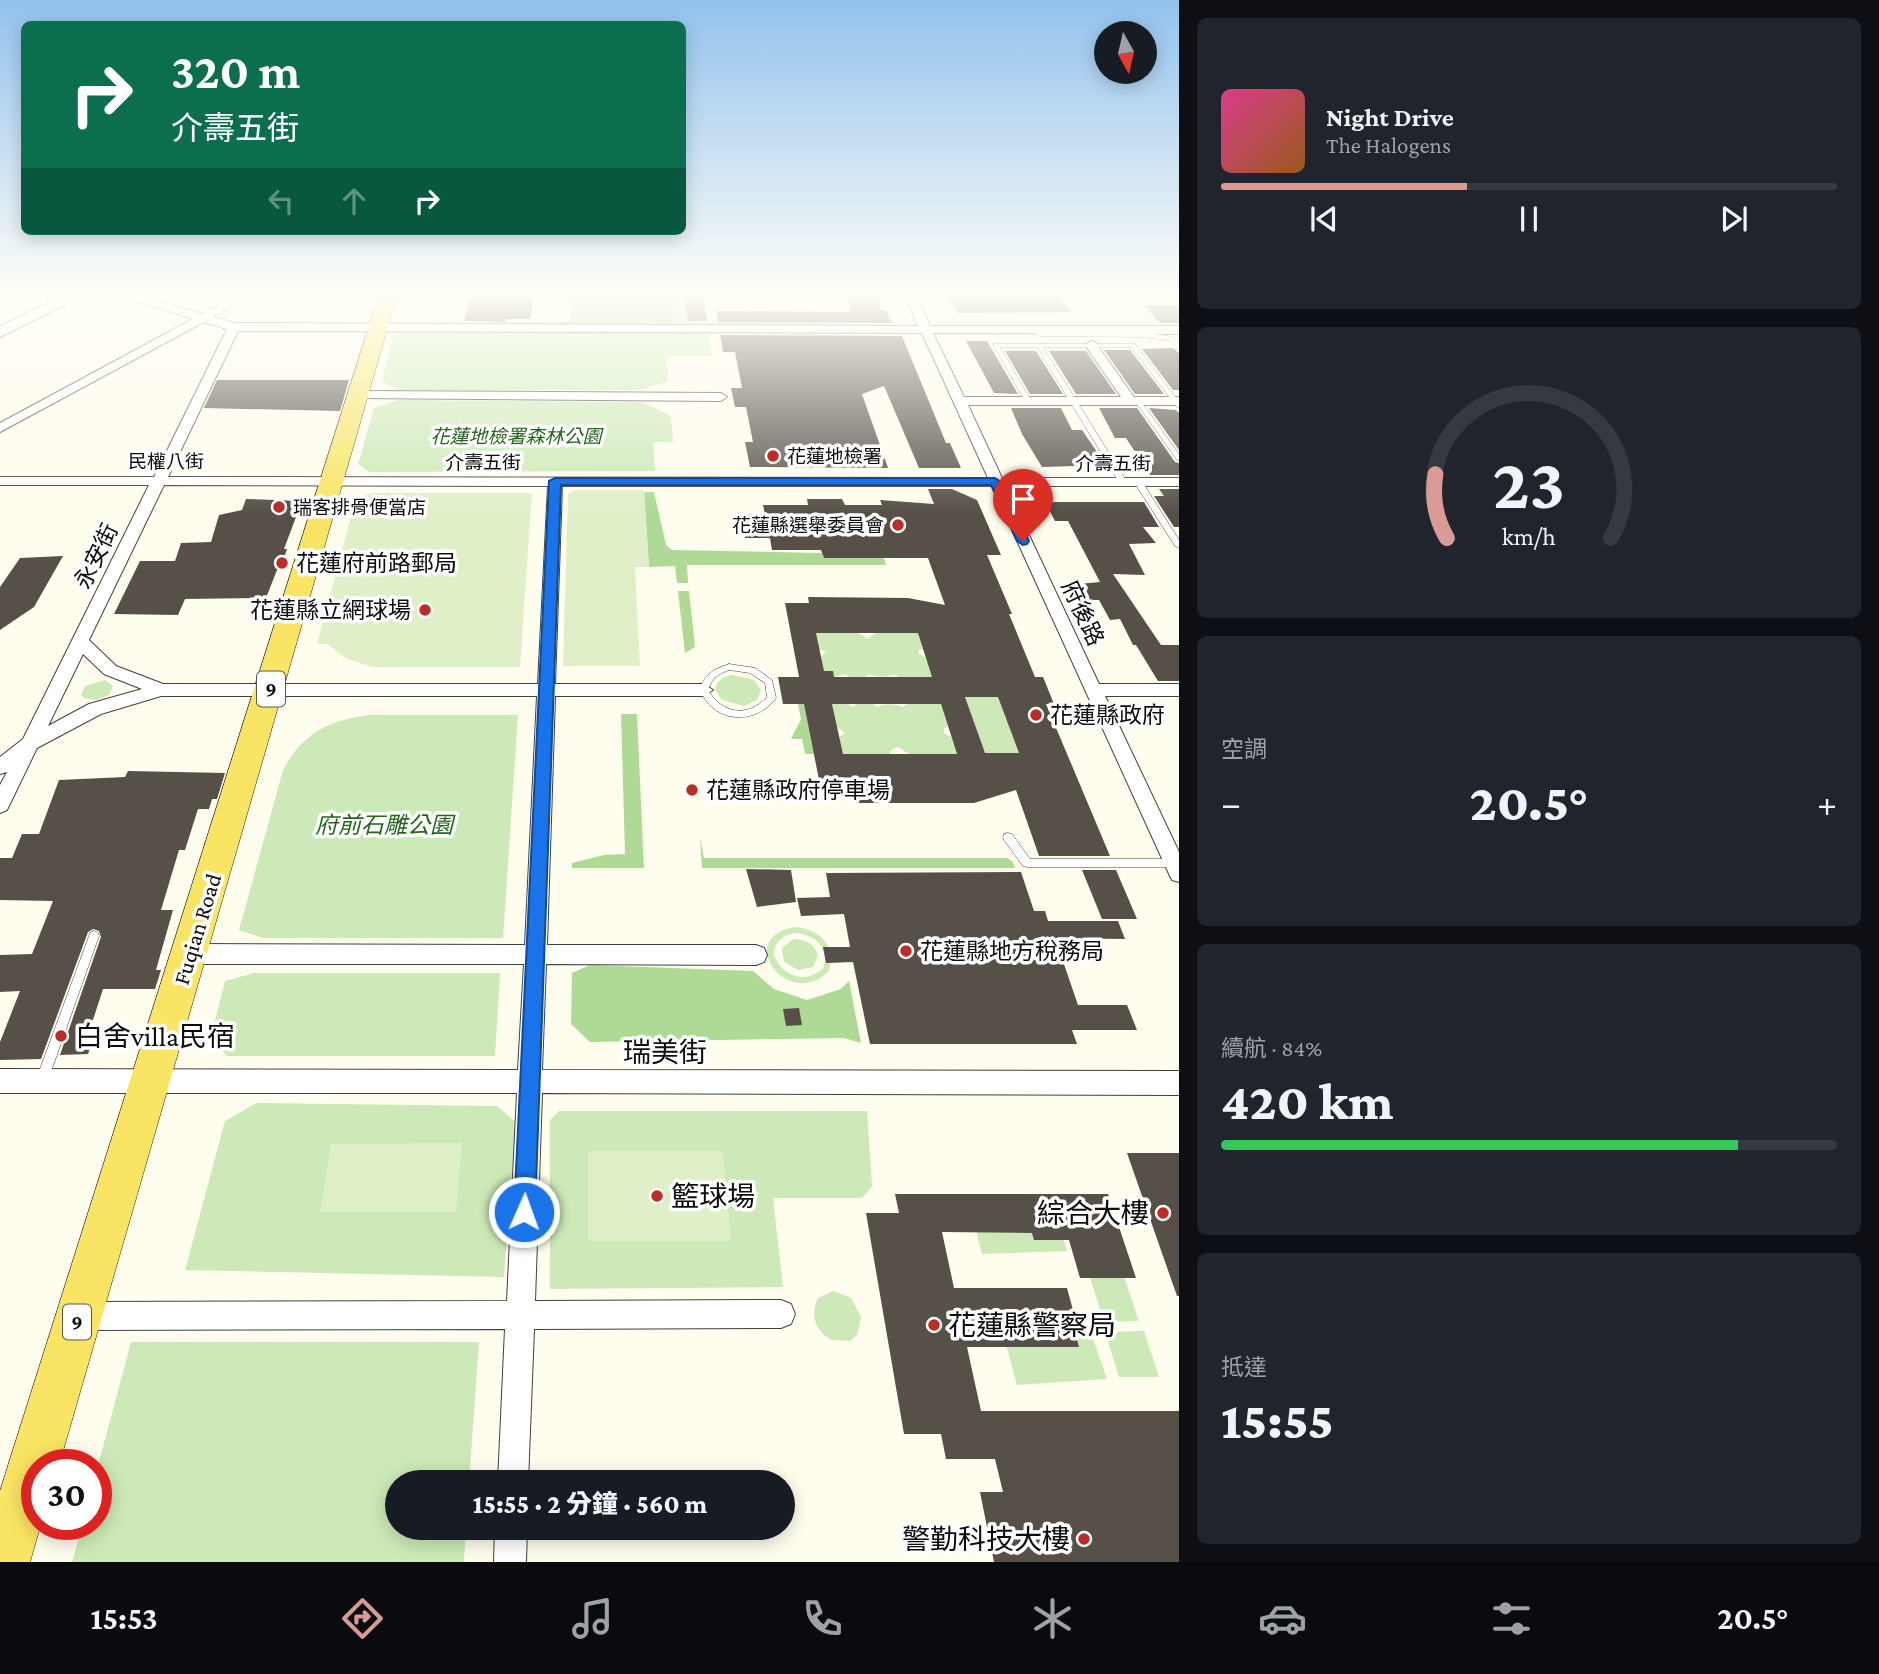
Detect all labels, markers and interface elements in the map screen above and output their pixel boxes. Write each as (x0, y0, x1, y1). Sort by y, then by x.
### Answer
north arrow (1094, 21, 1157, 84)
map controls (1094, 21, 1157, 84)
text: 320 m (171, 44, 300, 99)
icon: right (56, 49, 147, 140)
text: Night Drive (1326, 103, 1454, 132)
text: 介壽五街 (171, 110, 299, 146)
text: The Halogens (1326, 132, 1451, 158)
icon: left (262, 182, 300, 220)
icon: ahead (335, 182, 373, 220)
icon: right (408, 182, 446, 220)
icon: previous (1305, 200, 1343, 238)
icon: pause (1510, 200, 1548, 238)
icon: next (1715, 200, 1753, 238)
park label: 花蓮地檢署森林公園 (430, 426, 604, 447)
text: 23 (1493, 444, 1565, 525)
place label: 花蓮地檢署 (787, 446, 882, 467)
marker: 花蓮地檢署 (765, 448, 781, 464)
street label: 民權八街 (128, 451, 204, 472)
street label: 介壽五街 (445, 452, 521, 473)
street label: 介壽五街 (1075, 453, 1151, 474)
pin (993, 469, 1053, 541)
icon: arrive (1004, 480, 1042, 518)
place label: 瑞客排骨便當店 (293, 497, 426, 518)
marker: 瑞客排骨便當店 (271, 499, 287, 515)
place label: 花蓮縣選舉委員會 (732, 515, 884, 536)
marker: 花蓮縣選舉委員會 (890, 517, 906, 533)
street label: 永安街 (69, 519, 123, 593)
text: km/h (1502, 523, 1556, 550)
place label: 花蓮府前路郵局 (296, 550, 457, 576)
marker: 花蓮府前路郵局 (274, 555, 290, 571)
street label: 府後路 (1057, 576, 1109, 650)
place label: 花蓮縣立網球場 (250, 597, 411, 623)
marker: 花蓮縣立網球場 (417, 602, 433, 618)
road number: 9 (257, 672, 285, 706)
place label: 花蓮縣政府 (1050, 702, 1165, 728)
marker: 花蓮縣政府 (1028, 707, 1044, 723)
text: 空調 (1221, 736, 1267, 762)
text: 20.5° (1469, 773, 1589, 831)
place label: 花蓮縣政府停車場 (706, 777, 890, 803)
marker: 花蓮縣政府停車場 (684, 782, 700, 798)
text: − (1221, 782, 1241, 824)
text: + (1817, 782, 1837, 824)
park label: 府前石雕公園 (315, 812, 456, 838)
street label: Fuqian Road (168, 870, 226, 988)
place label: 花蓮縣地方稅務局 (920, 938, 1104, 964)
marker: 花蓮縣地方稅務局 (898, 943, 914, 959)
place label: 白舍villa民宿 (75, 1021, 235, 1052)
marker: 白舍villa民宿 (53, 1028, 69, 1044)
text: 續航 · 84% (1221, 1035, 1322, 1061)
street label: 瑞美街 (623, 1037, 707, 1068)
text: 420 km (1221, 1072, 1393, 1130)
position arrow (487, 1175, 561, 1249)
place label: 籃球場 (671, 1181, 755, 1212)
marker: 籃球場 (649, 1188, 665, 1204)
place label: 綜合大樓 (1037, 1198, 1149, 1229)
marker: 綜合大樓 (1155, 1205, 1171, 1221)
road number: 9 (63, 1304, 91, 1340)
place label: 花蓮縣警察局 (948, 1310, 1116, 1341)
marker: 花蓮縣警察局 (926, 1317, 942, 1333)
text: 抵達 (1221, 1354, 1267, 1380)
text: 15:55 (1221, 1391, 1334, 1449)
speed limit sign: 30 (21, 1449, 112, 1540)
text: 15:55 · 2 分鐘 · 560 m (473, 1490, 707, 1519)
place label: 警勤科技大樓 (902, 1524, 1070, 1555)
marker: 警勤科技大樓 (1076, 1531, 1092, 1547)
icon: directions (338, 1594, 387, 1643)
icon: music (568, 1594, 617, 1643)
icon: phone (798, 1594, 847, 1643)
icon: climate (1028, 1594, 1077, 1643)
icon: car (1258, 1594, 1307, 1643)
icon: filters (1487, 1594, 1536, 1643)
text: 15:53 (90, 1600, 158, 1636)
text: 20.5° (1717, 1600, 1789, 1636)

